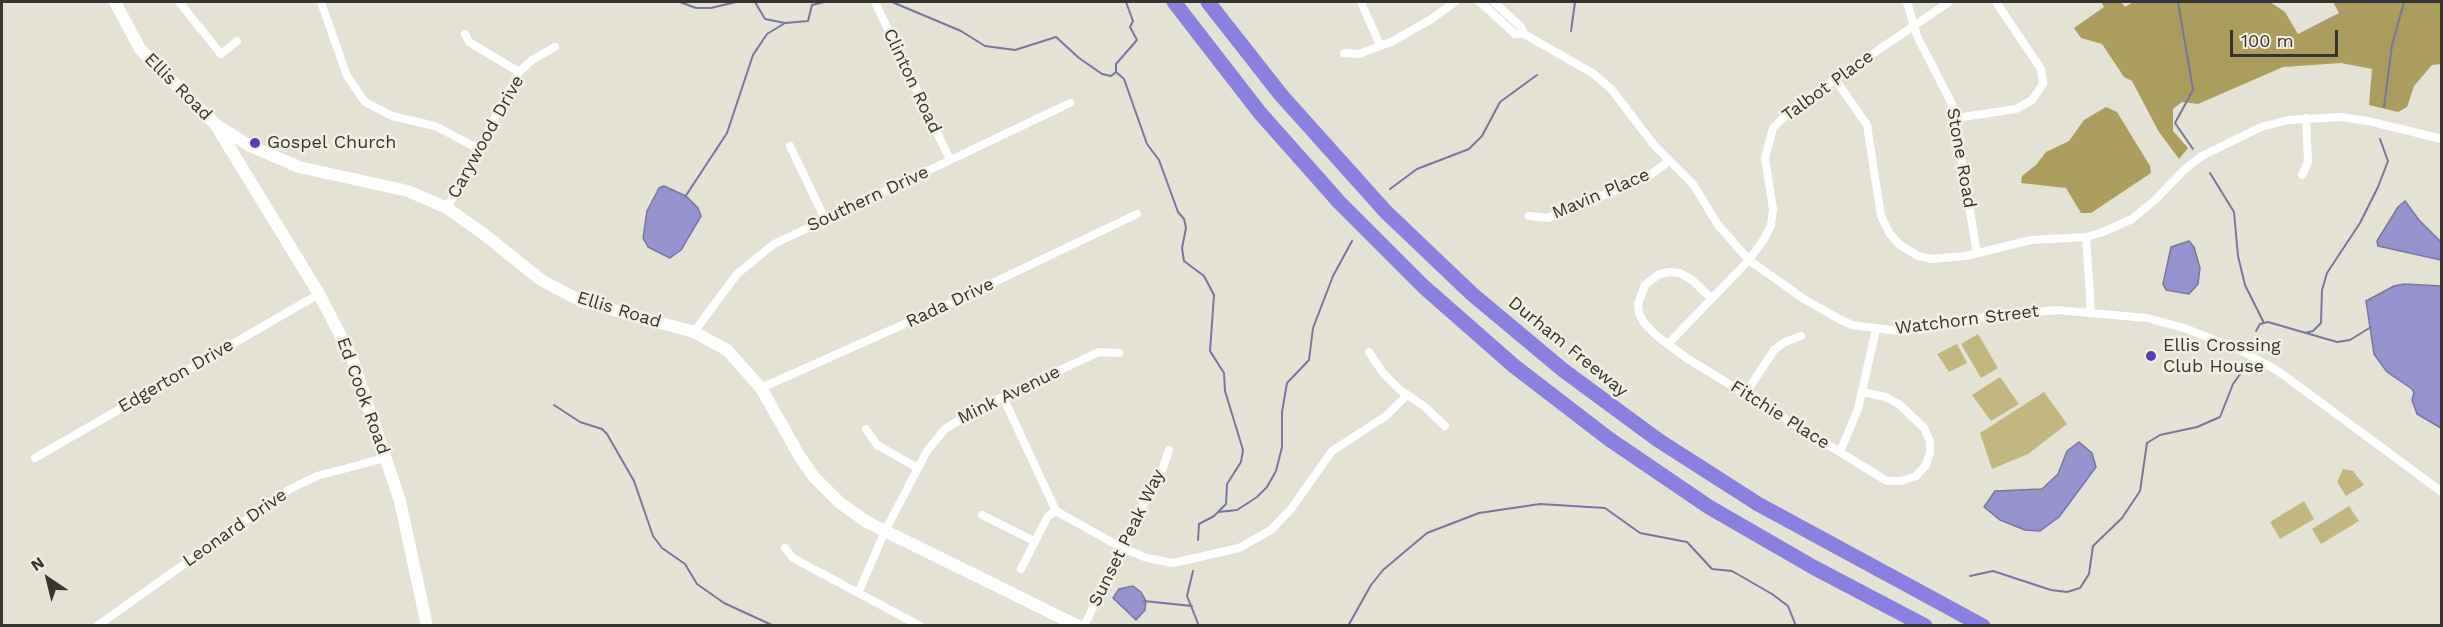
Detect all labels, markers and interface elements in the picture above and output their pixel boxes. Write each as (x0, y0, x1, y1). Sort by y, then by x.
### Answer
scale bar (2233, 18, 2341, 56)
street label: Clinton Road (878, 25, 946, 137)
text: 100 m (2241, 30, 2294, 51)
street label: Talbot Place (1778, 46, 1878, 126)
street label: Ellis Road (140, 49, 216, 125)
street label: Carywood Drive (443, 72, 529, 202)
street label: Stone Road (1942, 106, 1980, 210)
place label: Gospel Church (267, 132, 397, 154)
marker: Gospel Church (248, 136, 262, 150)
street label: Southern Drive (804, 161, 932, 237)
street label: Mavin Place (1549, 164, 1653, 224)
street label: Rada Drive (903, 273, 997, 333)
street label: Ellis Road (574, 287, 664, 333)
street label: Durham Freeway (1504, 292, 1632, 402)
street label: Watchorn Street (1894, 300, 2040, 340)
street label: Edgerton Drive (114, 334, 238, 418)
street label: Ed Cook Road (332, 335, 394, 457)
place label: Ellis Crossing Club House (2163, 335, 2281, 378)
marker: Ellis Crossing Club House (2144, 349, 2158, 363)
street label: Mink Avenue (954, 361, 1064, 429)
street label: Fitchie Place (1726, 376, 1834, 454)
street label: Sunset Peak Way (1084, 466, 1170, 610)
street label: Leonard Drive (179, 484, 291, 572)
north arrow (18, 549, 78, 609)
text: N (27, 553, 48, 575)

